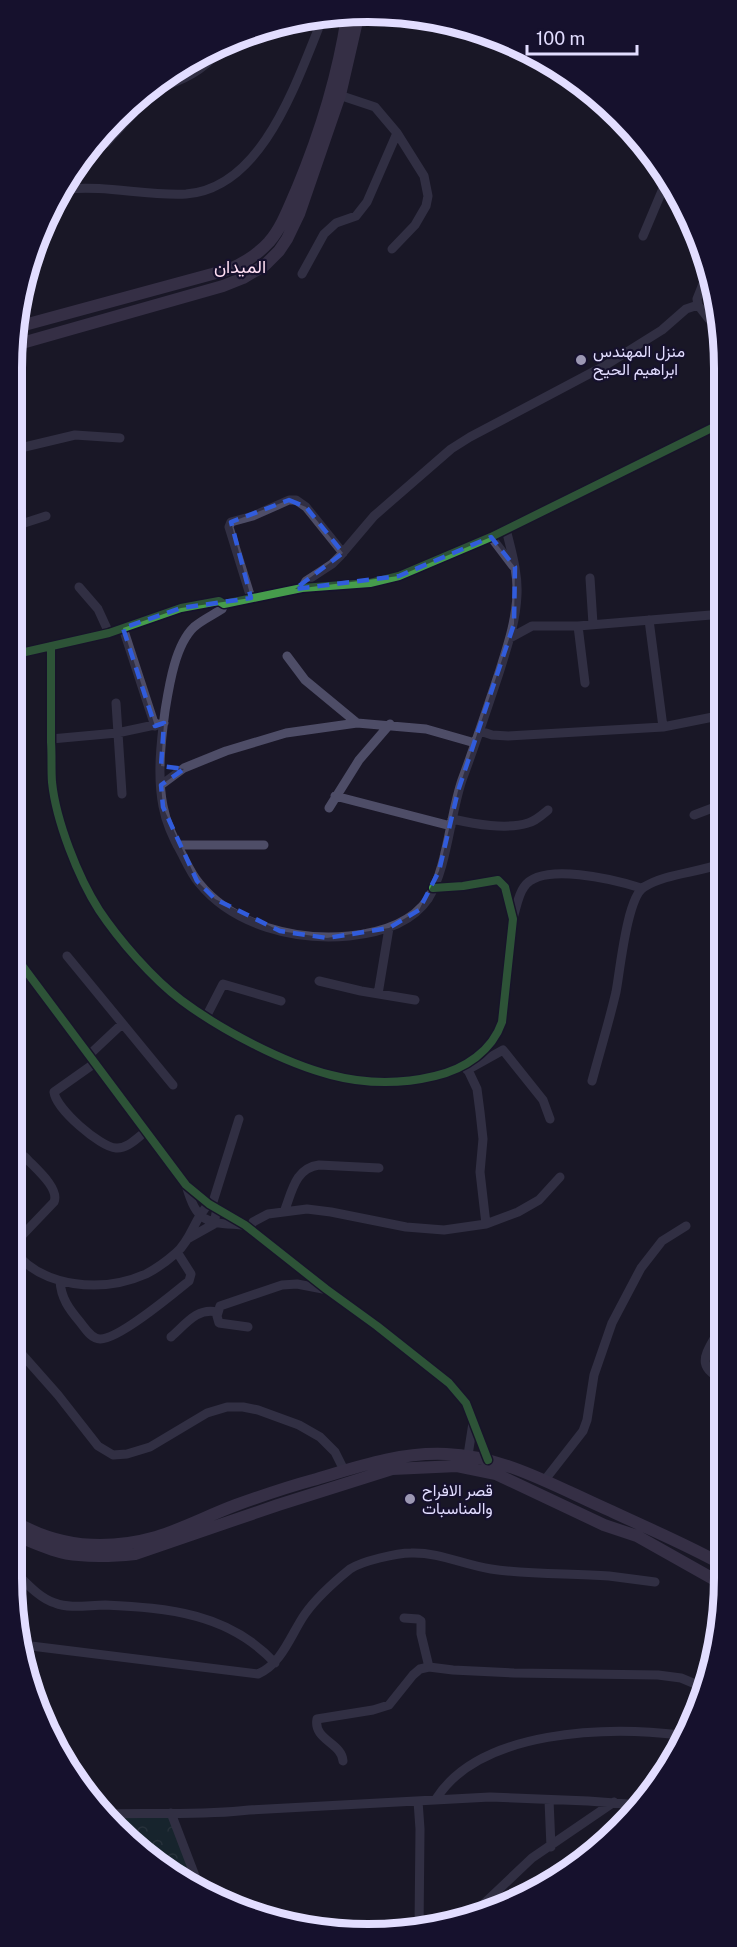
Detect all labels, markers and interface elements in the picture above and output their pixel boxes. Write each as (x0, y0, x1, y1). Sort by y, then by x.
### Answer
scale bar (527, 18, 636, 56)
text: 100 m (536, 28, 585, 49)
district label: الميدان (214, 256, 266, 277)
place label: منزل المهندس ابراهيم الحيح (593, 342, 685, 381)
marker: منزل المهندس ابراهيم الحيح (574, 353, 588, 367)
place label: قصر الافراح والمناسبات (422, 1481, 493, 1519)
marker: قصر الافراح والمناسبات (403, 1492, 417, 1506)

